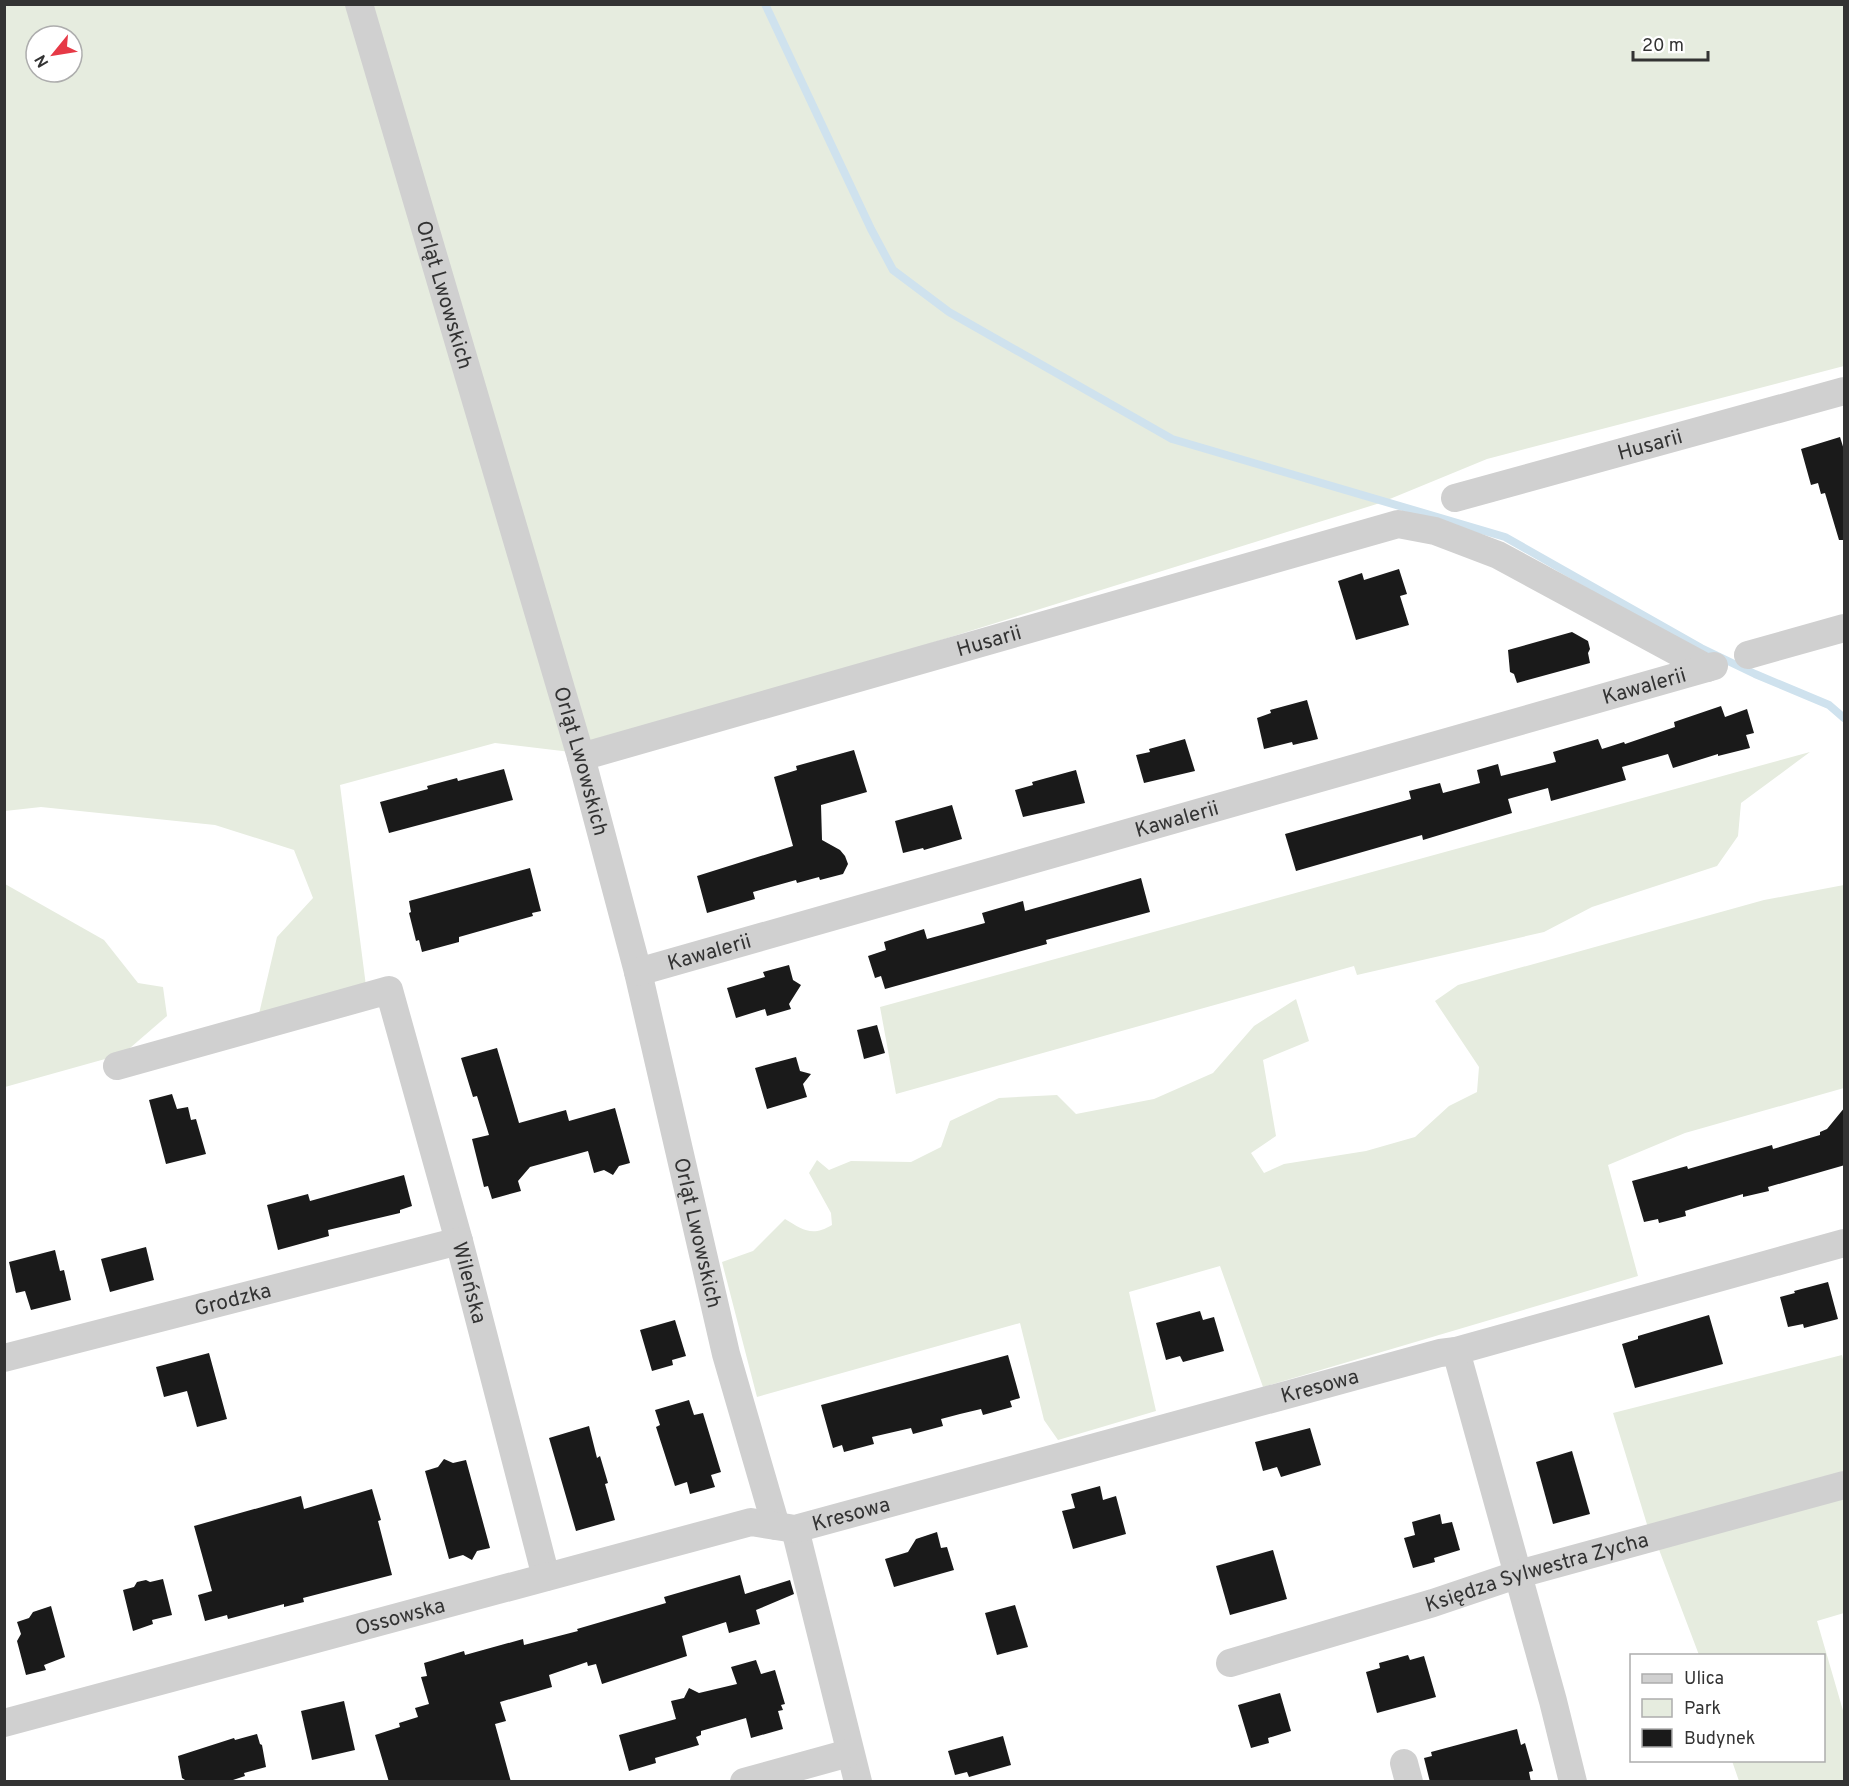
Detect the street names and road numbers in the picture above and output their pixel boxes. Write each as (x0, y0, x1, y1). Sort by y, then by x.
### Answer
street label: Orląt Lwowskich (409, 218, 478, 373)
street label: Husarii (1615, 424, 1686, 468)
street label: Husarii (954, 620, 1025, 664)
street label: Kawalerii (1599, 663, 1690, 712)
street label: Orląt Lwowskich (546, 684, 613, 839)
street label: Kawalerii (1132, 796, 1222, 845)
street label: Kawalerii (665, 928, 755, 978)
street label: Orląt Lwowskich (666, 1155, 727, 1311)
street label: Wileńska (445, 1239, 492, 1327)
street label: Grodzka (192, 1278, 274, 1324)
street label: Kresowa (1278, 1364, 1362, 1411)
street label: Kresowa (809, 1492, 893, 1539)
street label: Księdza Sylwestra Zycha (1422, 1527, 1652, 1620)
street label: Ossowska (352, 1593, 448, 1643)

